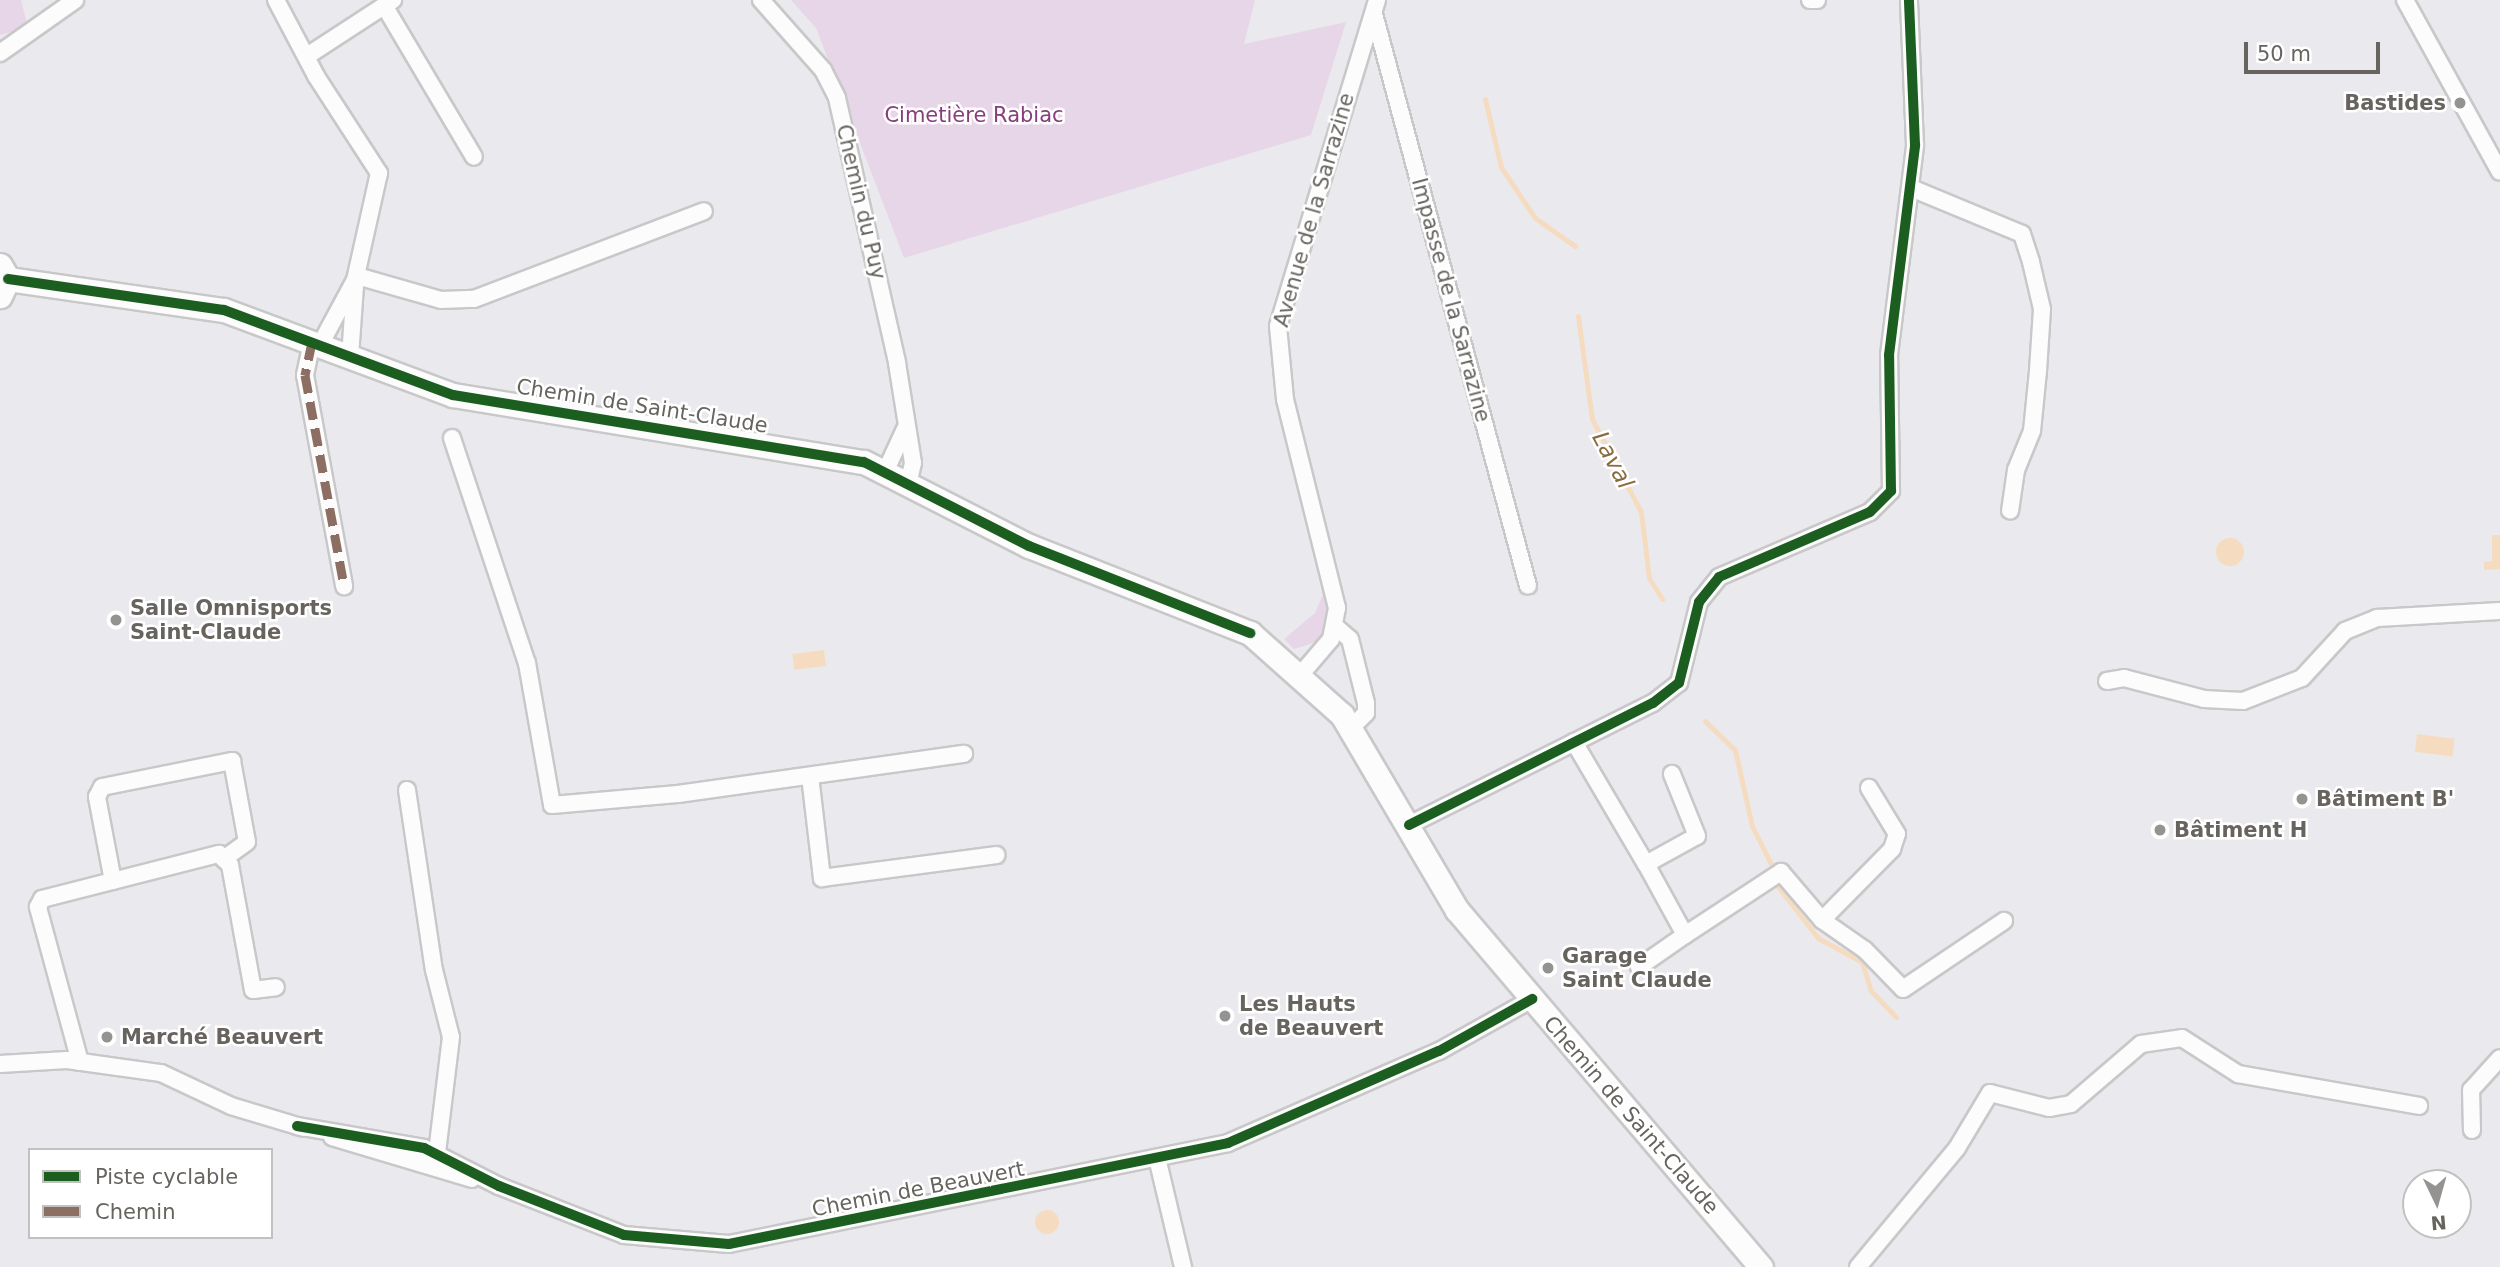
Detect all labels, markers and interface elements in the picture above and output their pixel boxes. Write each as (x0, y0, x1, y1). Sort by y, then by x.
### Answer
scale bar (2248, 28, 2384, 72)
text: 50 m (2257, 42, 2311, 66)
street label: Avenue de la Sarrazine (1269, 90, 1359, 330)
place label: Bastides (2344, 90, 2446, 116)
marker: Bastides (2452, 95, 2468, 111)
park label: Cimetière Rabiac (884, 102, 1064, 128)
street label: Chemin du Puy (831, 122, 891, 282)
street label: Impasse de la Sarrazine (1406, 175, 1496, 425)
street label: Chemin de Saint-Claude (515, 374, 769, 438)
water label: Laval (1586, 427, 1640, 493)
place label: Salle Omnisports Saint-Claude (130, 595, 332, 645)
marker: Salle Omnisports Saint-Claude (108, 612, 124, 628)
place label: Bâtiment B' (2316, 786, 2454, 812)
marker: Bâtiment B' (2294, 791, 2310, 807)
place label: Bâtiment H (2174, 817, 2307, 843)
marker: Bâtiment H (2152, 822, 2168, 838)
place label: Garage Saint Claude (1562, 943, 1712, 993)
marker: Garage Saint Claude (1540, 960, 1556, 976)
place label: Les Hauts de Beauvert (1239, 991, 1383, 1041)
marker: Les Hauts de Beauvert (1217, 1008, 1233, 1024)
street label: Chemin de Saint-Claude (1538, 1011, 1724, 1219)
place label: Marché Beauvert (121, 1024, 323, 1050)
marker: Marché Beauvert (99, 1029, 115, 1045)
legend (28, 1148, 273, 1239)
street label: Chemin de Beauvert (810, 1156, 1026, 1222)
text: Piste cyclable (95, 1165, 238, 1189)
north arrow (2402, 1169, 2472, 1239)
text: Chemin (95, 1200, 176, 1224)
text: N (2430, 1211, 2448, 1235)

